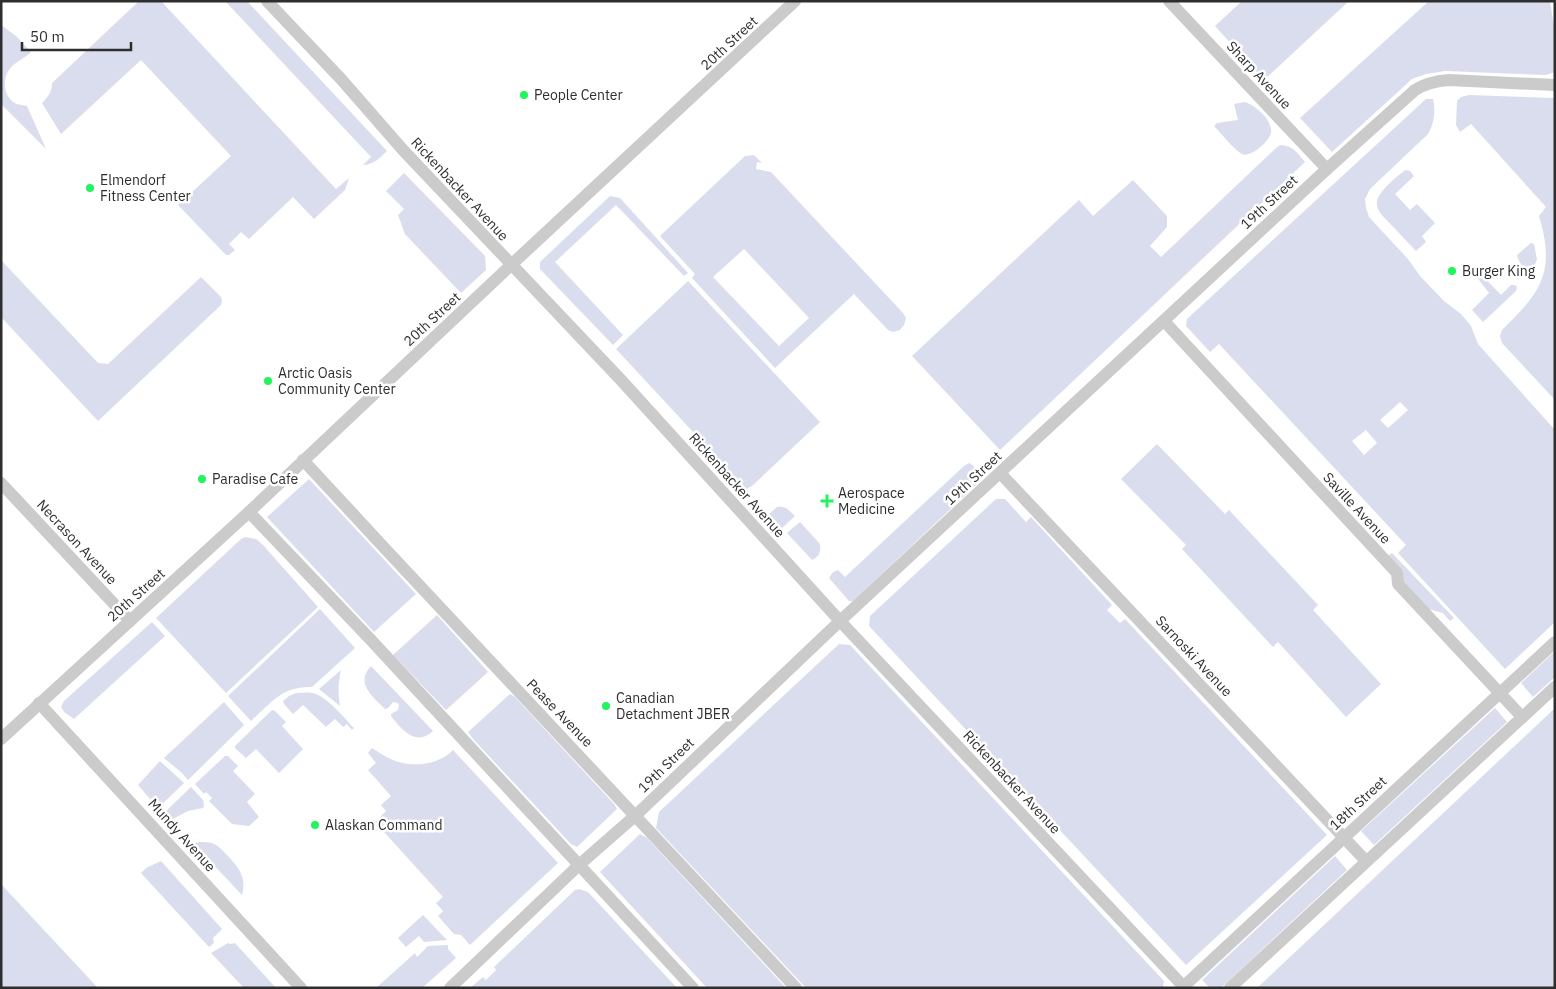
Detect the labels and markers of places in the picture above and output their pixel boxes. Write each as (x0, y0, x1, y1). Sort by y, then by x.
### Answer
place label: People Center (534, 86, 623, 104)
marker: People Center (518, 89, 530, 101)
place label: Elmendorf Fitness Center (100, 171, 191, 205)
marker: Elmendorf Fitness Center (84, 182, 96, 194)
place label: Burger King (1462, 262, 1536, 280)
marker: Burger King (1446, 265, 1458, 277)
place label: Arctic Oasis Community Center (278, 364, 396, 398)
marker: Arctic Oasis Community Center (262, 375, 274, 387)
place label: Paradise Cafe (212, 470, 298, 488)
marker: Paradise Cafe (196, 473, 208, 485)
place label: Aerospace Medicine (838, 484, 905, 518)
marker: Aerospace Medicine (820, 494, 834, 508)
place label: Canadian Detachment JBER (616, 689, 730, 723)
marker: Canadian Detachment JBER (600, 700, 612, 712)
place label: Alaskan Command (325, 816, 443, 834)
marker: Alaskan Command (309, 819, 321, 831)

